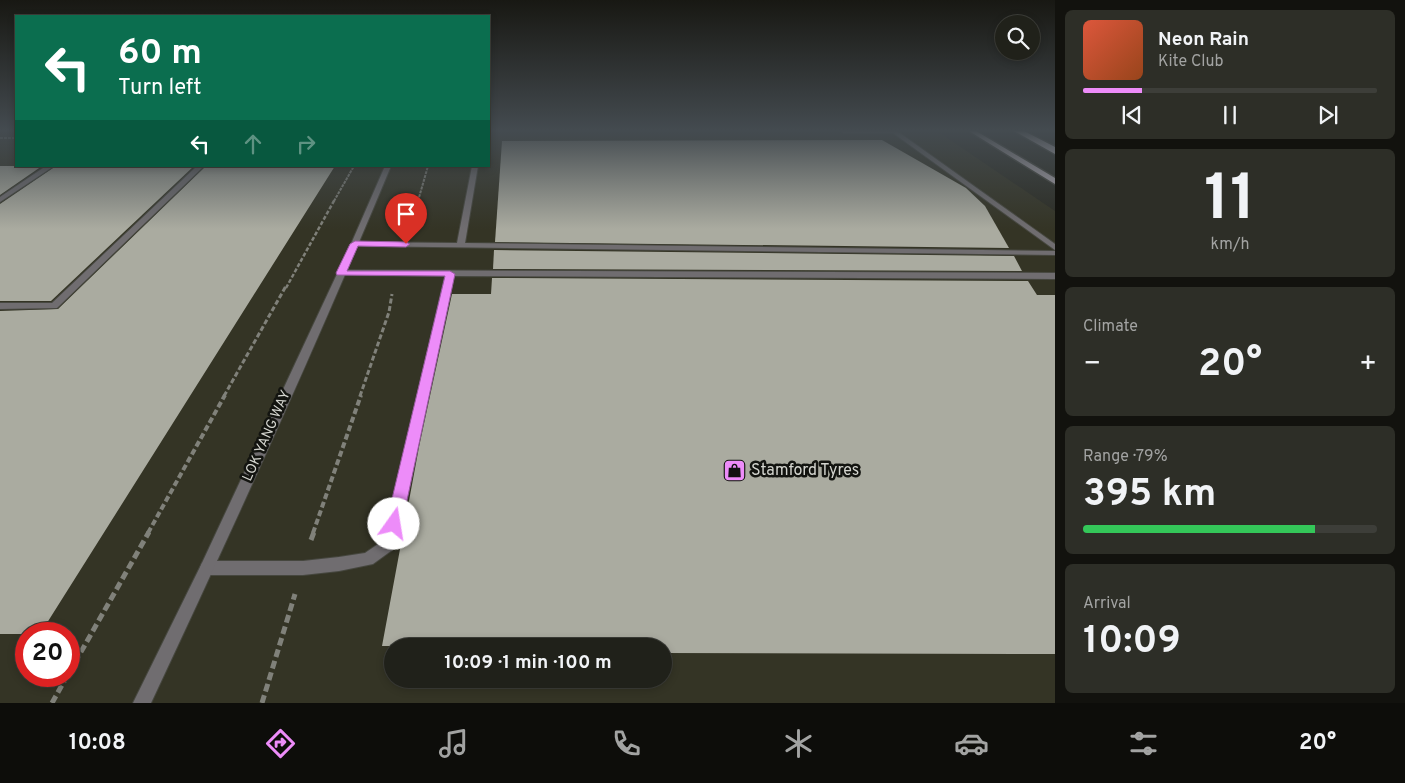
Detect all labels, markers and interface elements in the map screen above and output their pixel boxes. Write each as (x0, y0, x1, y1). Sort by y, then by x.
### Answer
map controls (995, 15, 1040, 60)
button: search (995, 15, 1040, 60)
text: Neon Rain (1158, 28, 1249, 52)
text: 60 m (118, 32, 202, 76)
icon: left (35, 35, 100, 100)
text: Kite Club (1158, 52, 1223, 72)
text: Turn left (118, 75, 201, 102)
icon: previous (1118, 101, 1146, 129)
icon: pause (1216, 101, 1244, 129)
icon: next (1314, 101, 1342, 129)
icon: left (186, 130, 214, 158)
icon: ahead (239, 130, 267, 158)
icon: right (292, 130, 320, 158)
text: 11 (1204, 161, 1256, 243)
pin (385, 193, 427, 244)
icon: arrive (392, 200, 420, 228)
text: km/h (1211, 235, 1249, 255)
text: Climate (1083, 317, 1138, 337)
text: 20° (1198, 341, 1262, 390)
text: − (1083, 347, 1101, 383)
text: + (1359, 347, 1377, 383)
street label: LOK YANG WAY (239, 388, 295, 484)
text: Range · 79% (1083, 447, 1168, 467)
shop icon: Stamford Tyres (723, 459, 747, 483)
place label: Stamford Tyres (751, 461, 859, 481)
text: 395 km (1083, 471, 1216, 520)
position arrow (367, 497, 419, 549)
text: Arrival (1083, 594, 1131, 614)
text: 10:09 (1083, 618, 1181, 667)
speed limit sign: 20 (15, 622, 80, 687)
text: 10:09 · 1 min · 100 m (444, 651, 612, 675)
icon: directions (263, 726, 298, 761)
icon: music (436, 726, 471, 761)
icon: phone (609, 726, 644, 761)
icon: climate (781, 726, 816, 761)
icon: car (954, 726, 989, 761)
icon: filters (1126, 726, 1161, 761)
text: 10:08 (69, 730, 126, 757)
text: 20° (1299, 730, 1336, 757)

